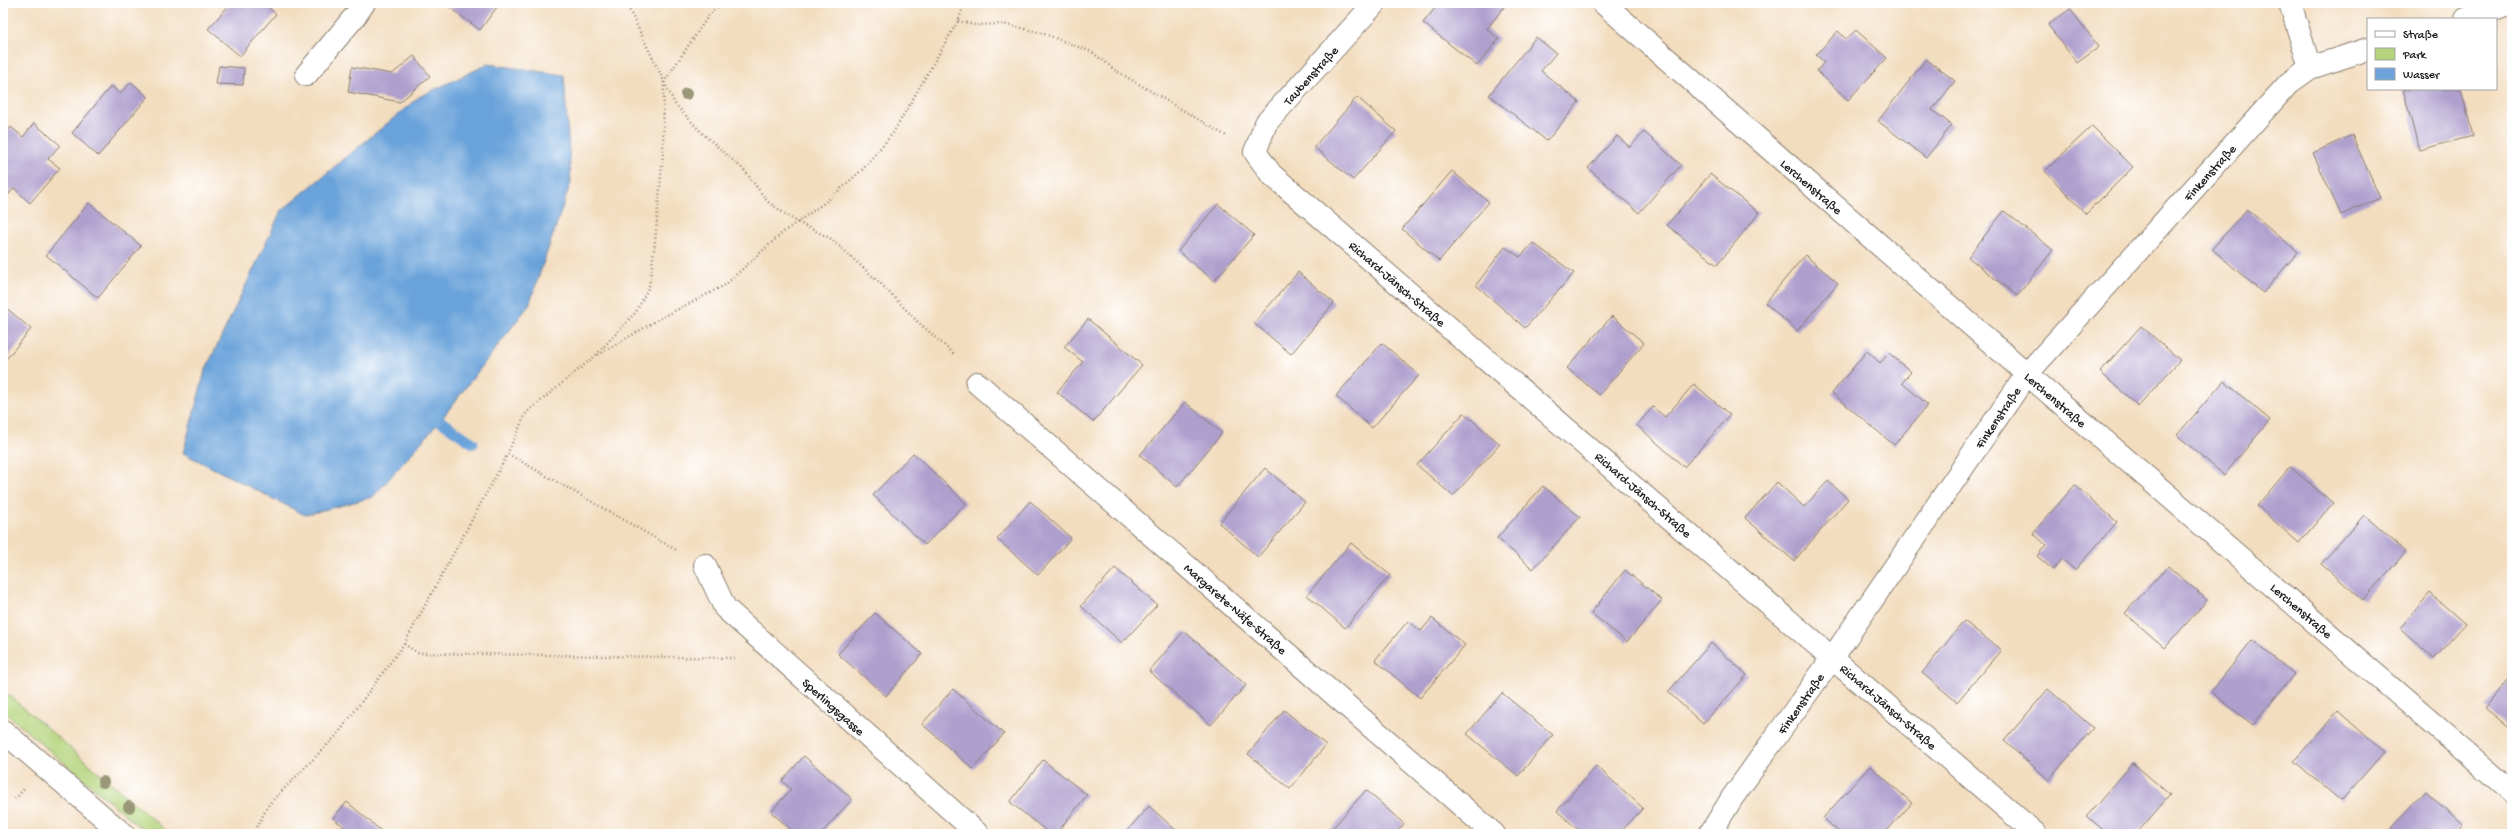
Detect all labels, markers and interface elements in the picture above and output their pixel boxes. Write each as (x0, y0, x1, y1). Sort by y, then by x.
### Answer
legend (2367, 18, 2497, 90)
text: Straße (2403, 29, 2439, 43)
street label: Taubenstraße (1281, 44, 1343, 110)
text: Park (2402, 49, 2428, 63)
text: Wasser (2403, 69, 2441, 83)
street label: Finkenstraße (2181, 142, 2240, 206)
street label: Lerchenstraße (1776, 157, 1845, 219)
street label: Richard-Jänsch-Straße (1345, 239, 1448, 331)
street label: Lerchenstraße (2020, 370, 2089, 432)
street label: Finkenstraße (1972, 385, 2025, 453)
street label: Richard-Jänsch-Straße (1591, 450, 1694, 542)
street label: Margarete-Näfe-Straße (1180, 561, 1289, 659)
street label: Lerchenstraße (2266, 581, 2335, 643)
street label: Richard-Jänsch-Straße (1836, 662, 1939, 754)
street label: Finkenstraße (1775, 671, 1829, 739)
street label: Sperlingsgasse (798, 676, 867, 740)

